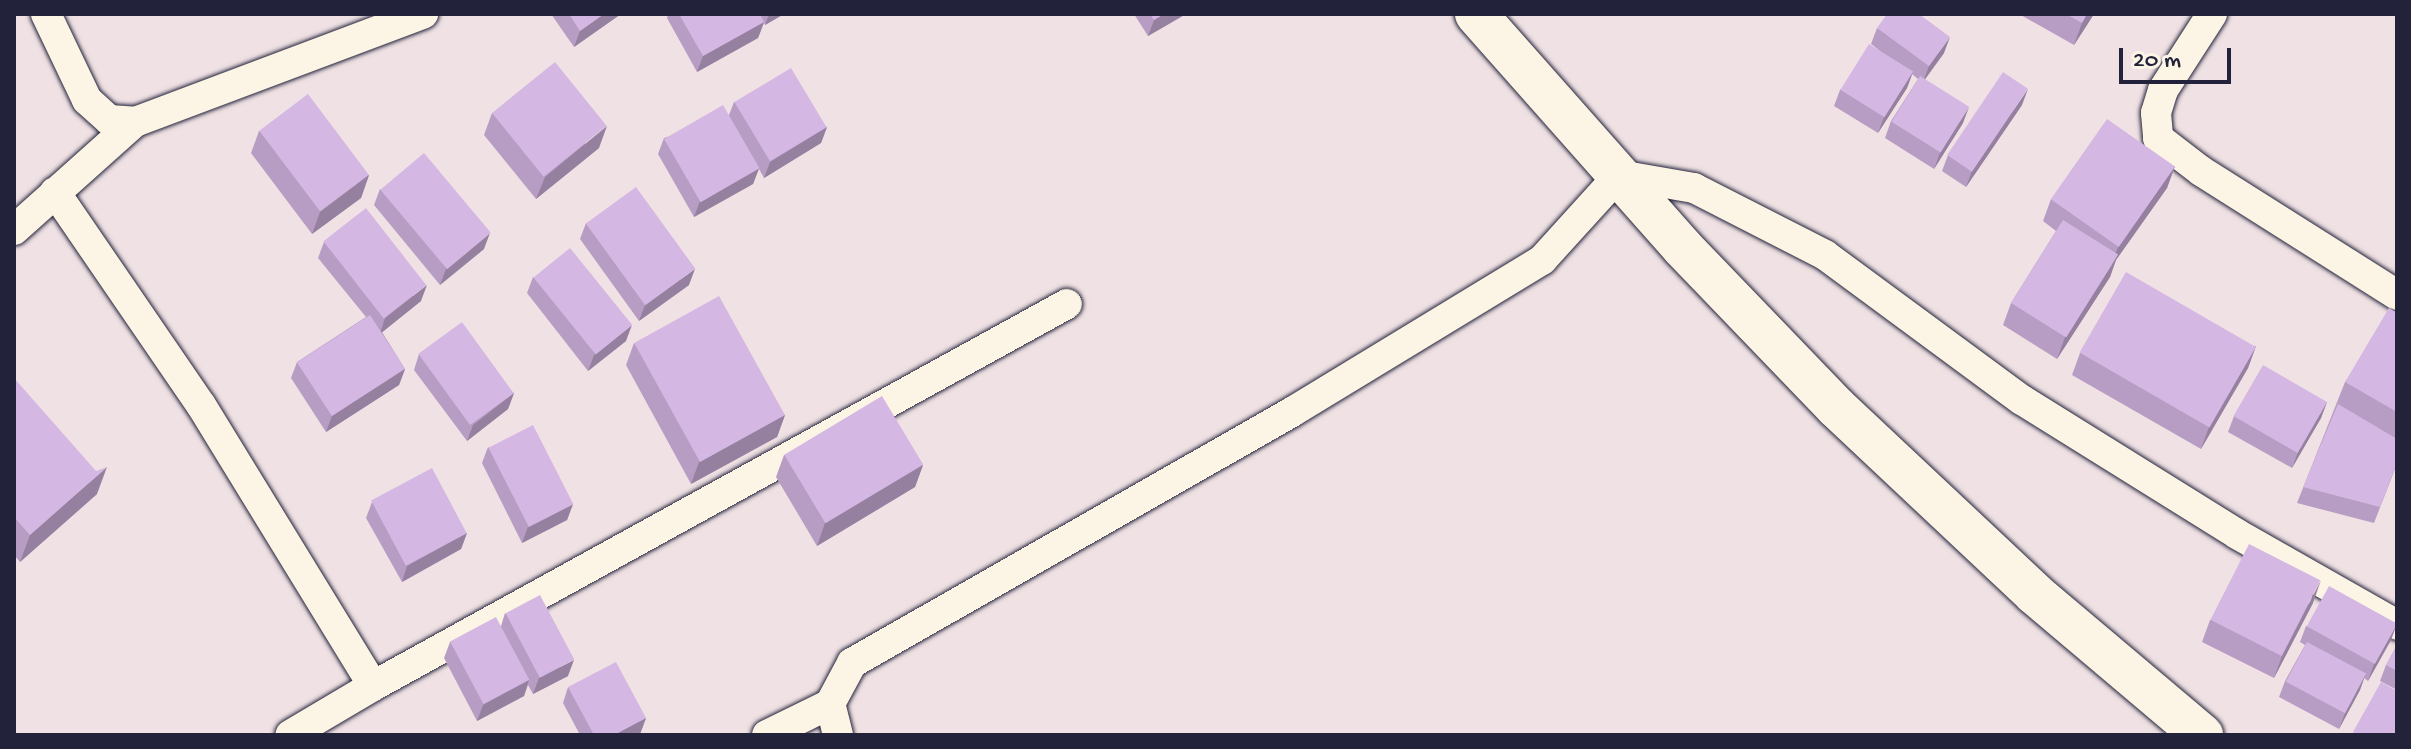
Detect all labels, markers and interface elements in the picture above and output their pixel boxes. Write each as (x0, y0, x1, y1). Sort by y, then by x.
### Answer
scale bar (2123, 32, 2235, 82)
text: 20 m (2133, 47, 2181, 76)

